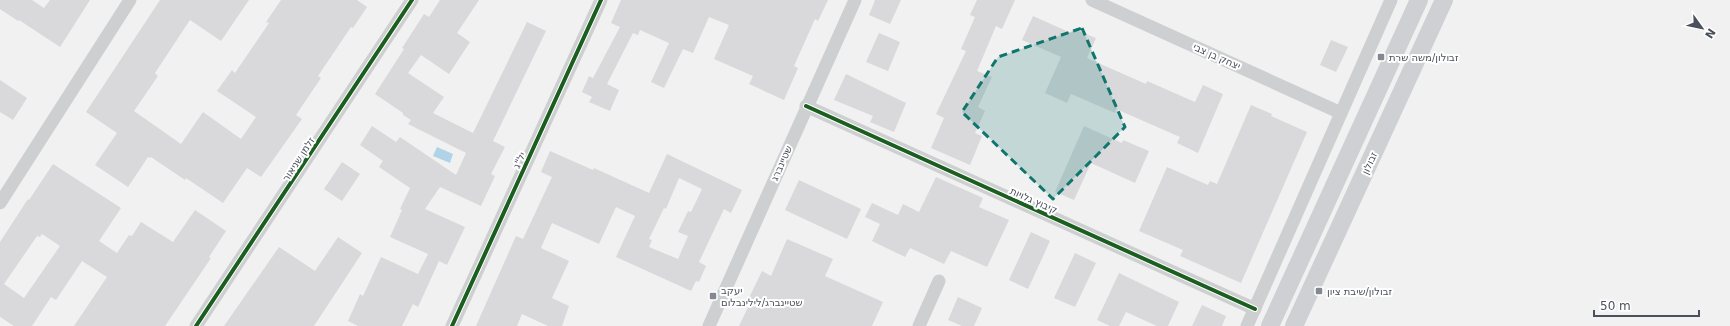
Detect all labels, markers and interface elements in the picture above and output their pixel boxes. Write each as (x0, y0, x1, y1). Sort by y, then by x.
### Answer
north arrow (1682, 8, 1722, 48)
text: N (1702, 26, 1718, 41)
street label: יצחק בן צבי (1191, 41, 1242, 72)
marker: זבולון/משה שרת (1376, 52, 1386, 62)
place label: זבולון/משה שרת (1389, 52, 1459, 63)
street label: זלמן שניאור (280, 135, 317, 183)
street label: שטיינברג (769, 144, 794, 183)
street label: יל"ג (511, 150, 528, 170)
street label: זבולון (1360, 150, 1380, 176)
street label: קיבוץ גלויות (1008, 185, 1059, 216)
place label: יעקב שטיינברג/לילינבלום (721, 285, 803, 308)
marker: זבולון/שיבת ציון (1314, 286, 1324, 296)
place label: זבולון/שיבת ציון (1327, 286, 1392, 297)
marker: יעקב שטיינברג/לילינבלום (708, 291, 718, 301)
scale bar (1594, 292, 1699, 318)
text: 50 m (1600, 299, 1631, 313)

